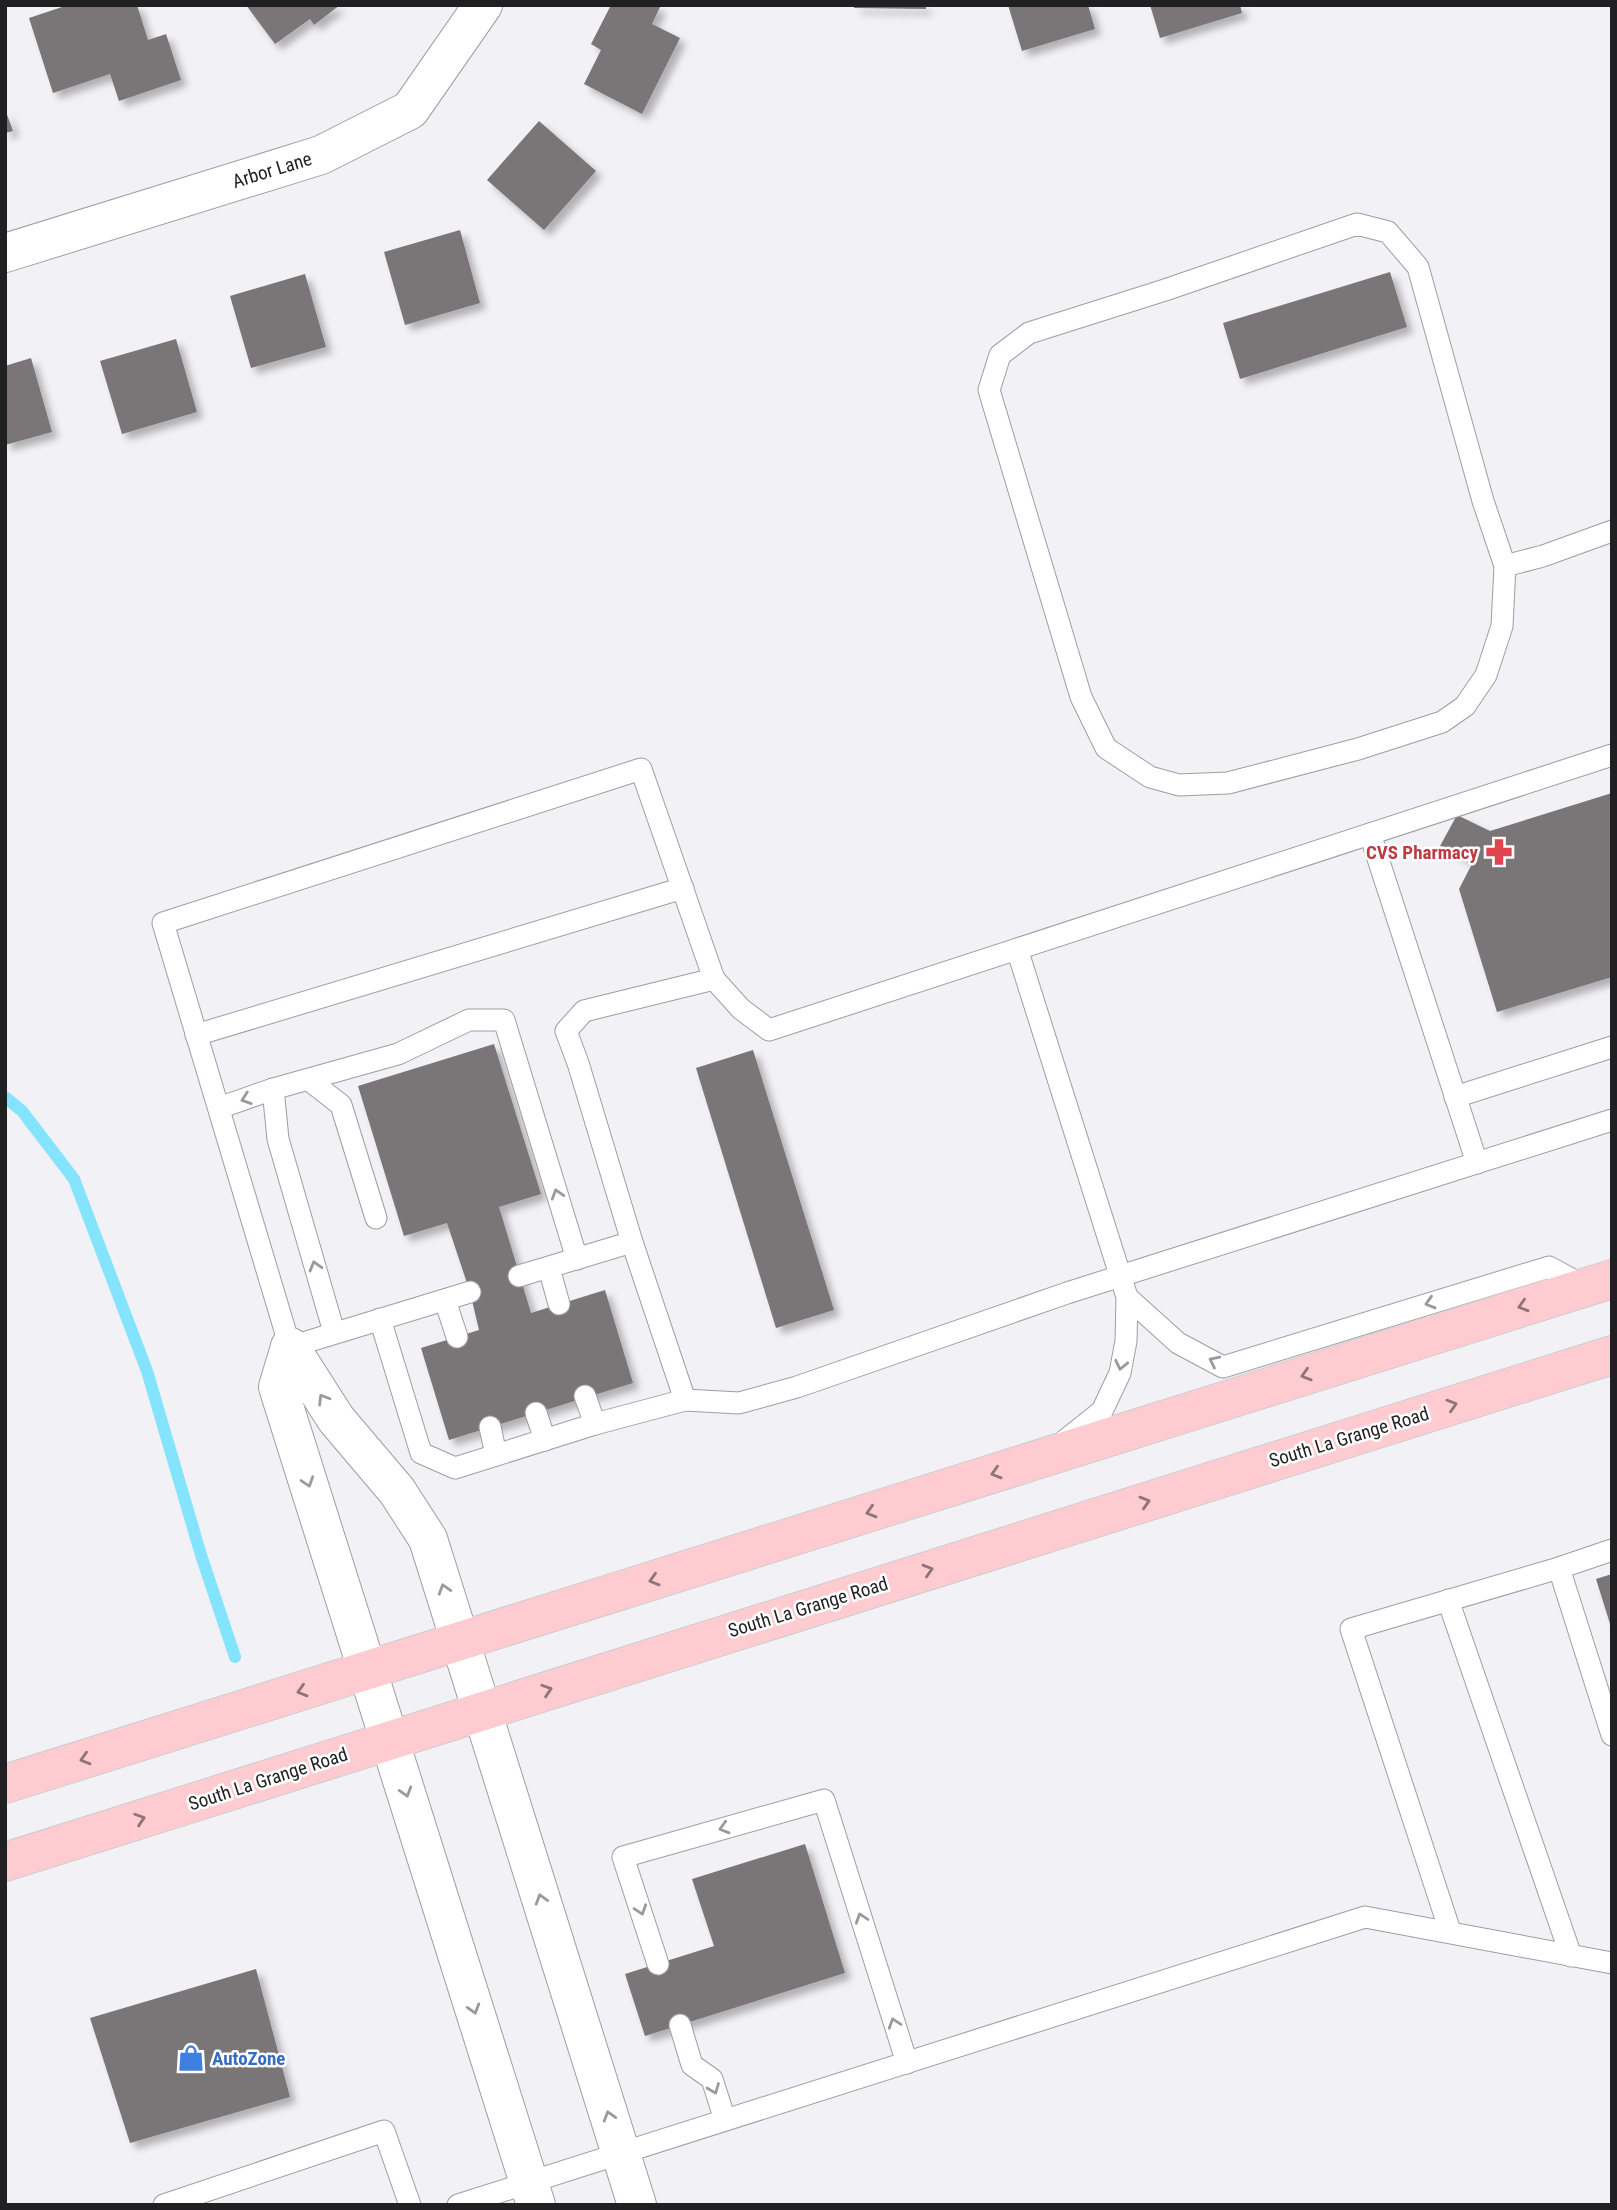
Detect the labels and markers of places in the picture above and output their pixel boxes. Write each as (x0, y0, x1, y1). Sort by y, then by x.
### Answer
pharmacy icon: CVS Pharmacy (1484, 837, 1514, 867)
place label: CVS Pharmacy (1366, 841, 1479, 864)
shop icon: AutoZone (176, 2043, 206, 2073)
place label: AutoZone (212, 2047, 285, 2070)

